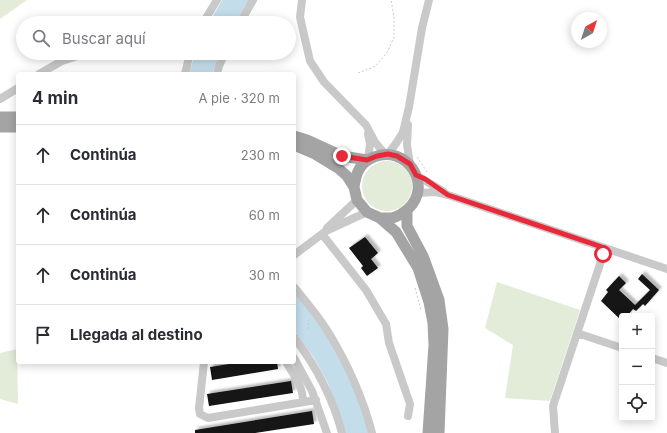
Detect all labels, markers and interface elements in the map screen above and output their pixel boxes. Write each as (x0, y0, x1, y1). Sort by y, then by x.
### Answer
north arrow (571, 12, 607, 48)
search box (16, 16, 296, 60)
icon: search (30, 27, 52, 49)
text: Buscar aquí (62, 29, 146, 48)
text: 4 min (32, 88, 78, 108)
text: A pie · 320 m (198, 90, 280, 106)
icon: ahead (32, 144, 54, 166)
text: Continúa (70, 145, 137, 164)
text: 230 m (241, 147, 280, 163)
route end (333, 147, 351, 165)
icon: ahead (32, 204, 54, 226)
text: Continúa (70, 205, 137, 224)
text: 60 m (249, 207, 280, 223)
route start (594, 245, 612, 263)
icon: ahead (32, 264, 54, 286)
text: Continúa (70, 265, 137, 284)
text: 30 m (249, 267, 280, 283)
map controls (619, 313, 655, 421)
button: + (619, 313, 655, 349)
icon: arrive (32, 324, 54, 346)
text: Llegada al destino (70, 325, 203, 344)
button: − (619, 349, 655, 385)
button: locate (619, 385, 655, 421)

